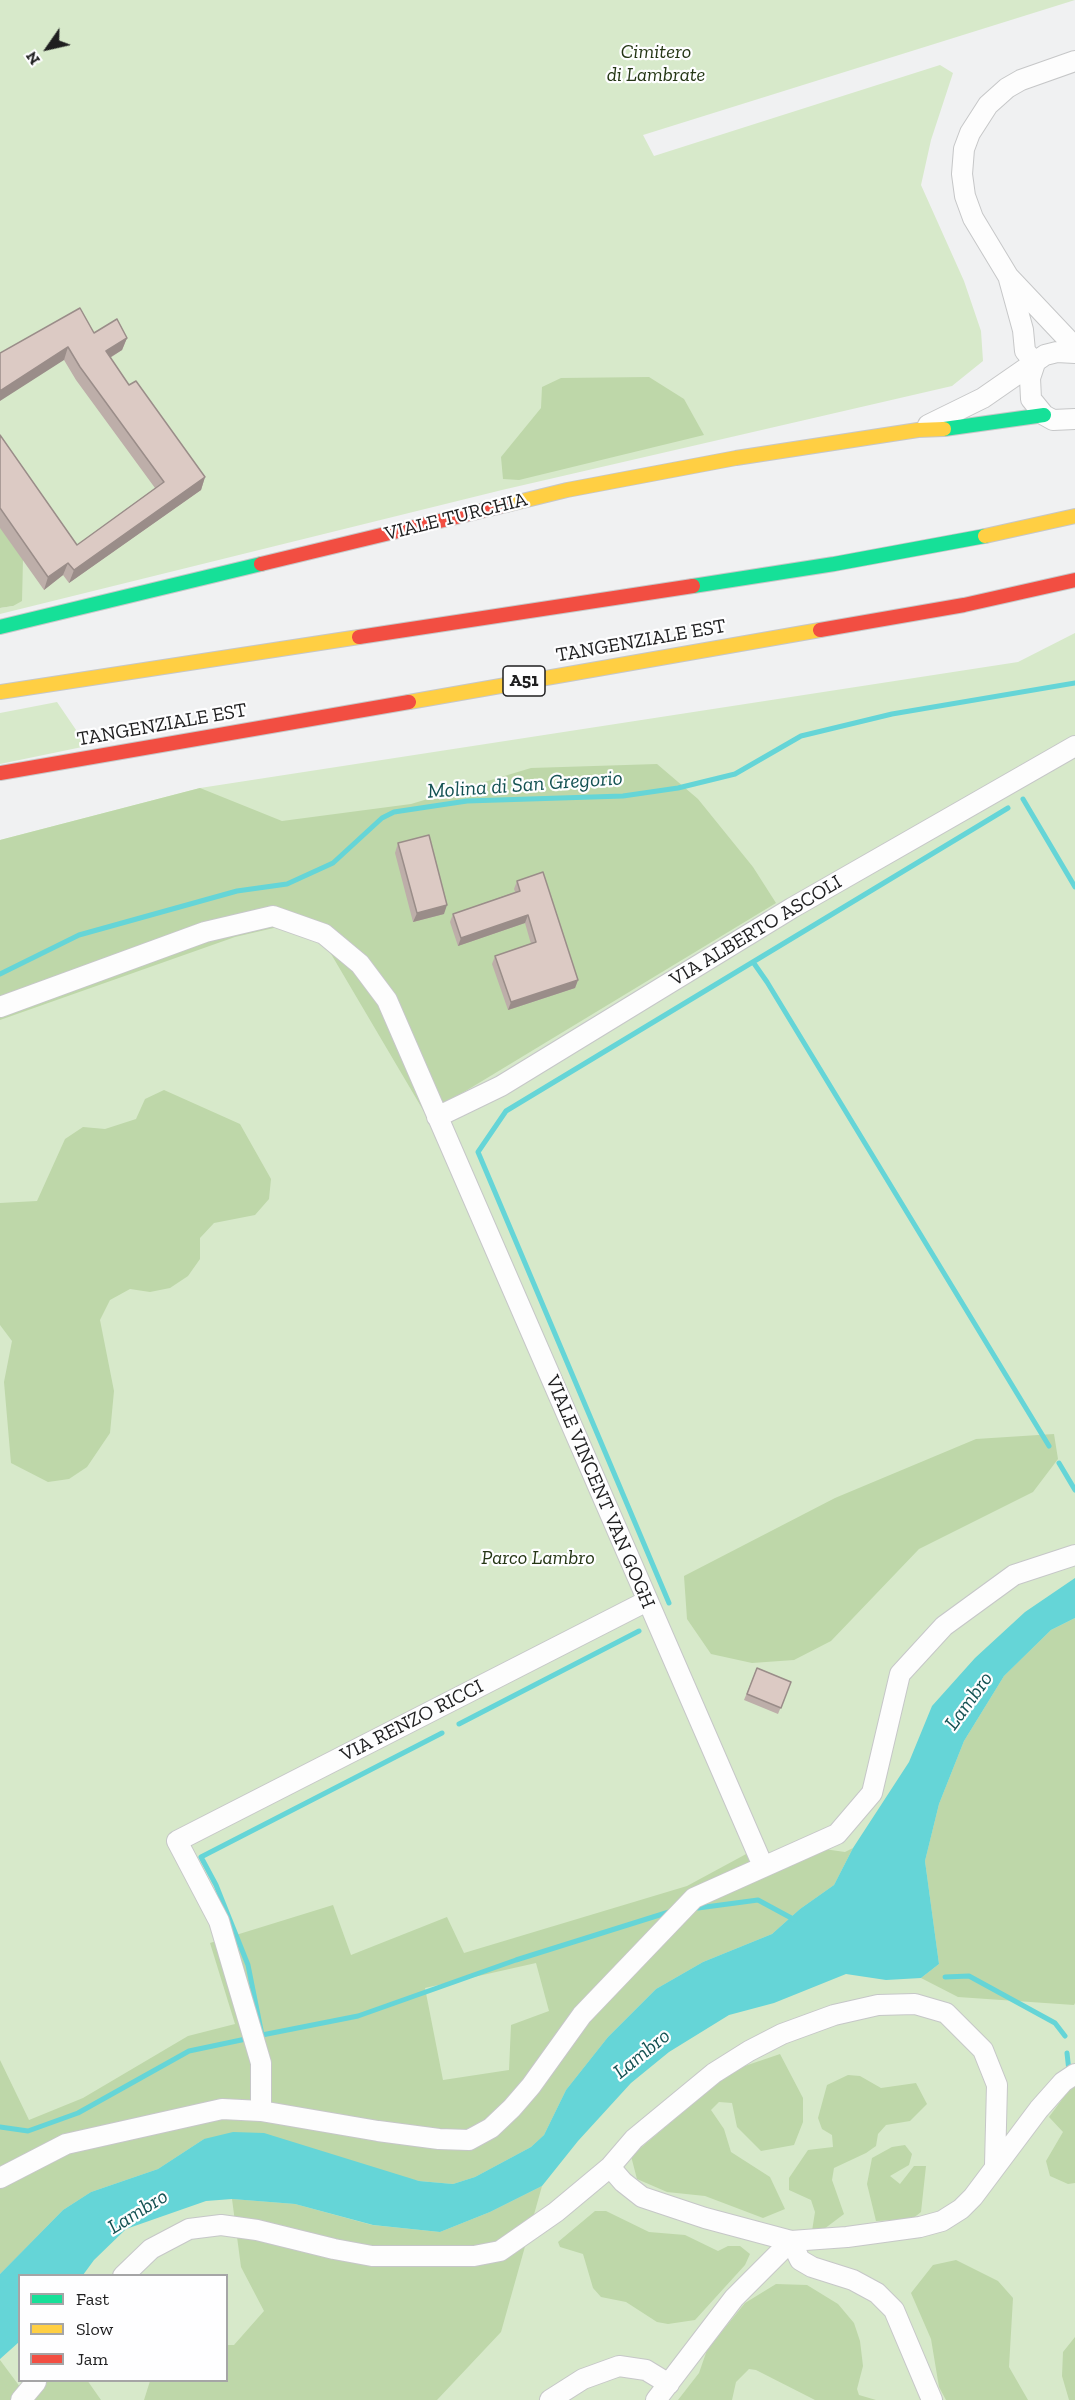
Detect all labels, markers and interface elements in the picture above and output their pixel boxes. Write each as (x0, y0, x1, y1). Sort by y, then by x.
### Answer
north arrow (18, 18, 78, 78)
park label: Cimitero di Lambrate (607, 40, 705, 87)
text: N (21, 48, 44, 69)
street label: VIALE TURCHIA (382, 488, 530, 546)
street label: TANGENZIALE EST (554, 614, 728, 668)
road number: A51 (503, 666, 545, 696)
street label: TANGENZIALE EST (75, 698, 249, 752)
water label: Molina di San Gregorio (426, 766, 624, 804)
street label: VIA ALBERTO ASCOLI (666, 870, 846, 992)
street label: VIALE VINCENT VAN GOGH (540, 1372, 660, 1612)
park label: Parco Lambro (481, 1546, 595, 1570)
water label: Lambro (939, 1667, 999, 1735)
street label: VIA RENZO RICCI (337, 1675, 487, 1767)
water label: Lambro (608, 2023, 676, 2085)
water label: Lambro (103, 2184, 173, 2240)
legend (18, 2274, 228, 2382)
text: Fast (76, 2288, 109, 2310)
text: Slow (76, 2318, 113, 2340)
text: Jam (76, 2348, 108, 2370)

